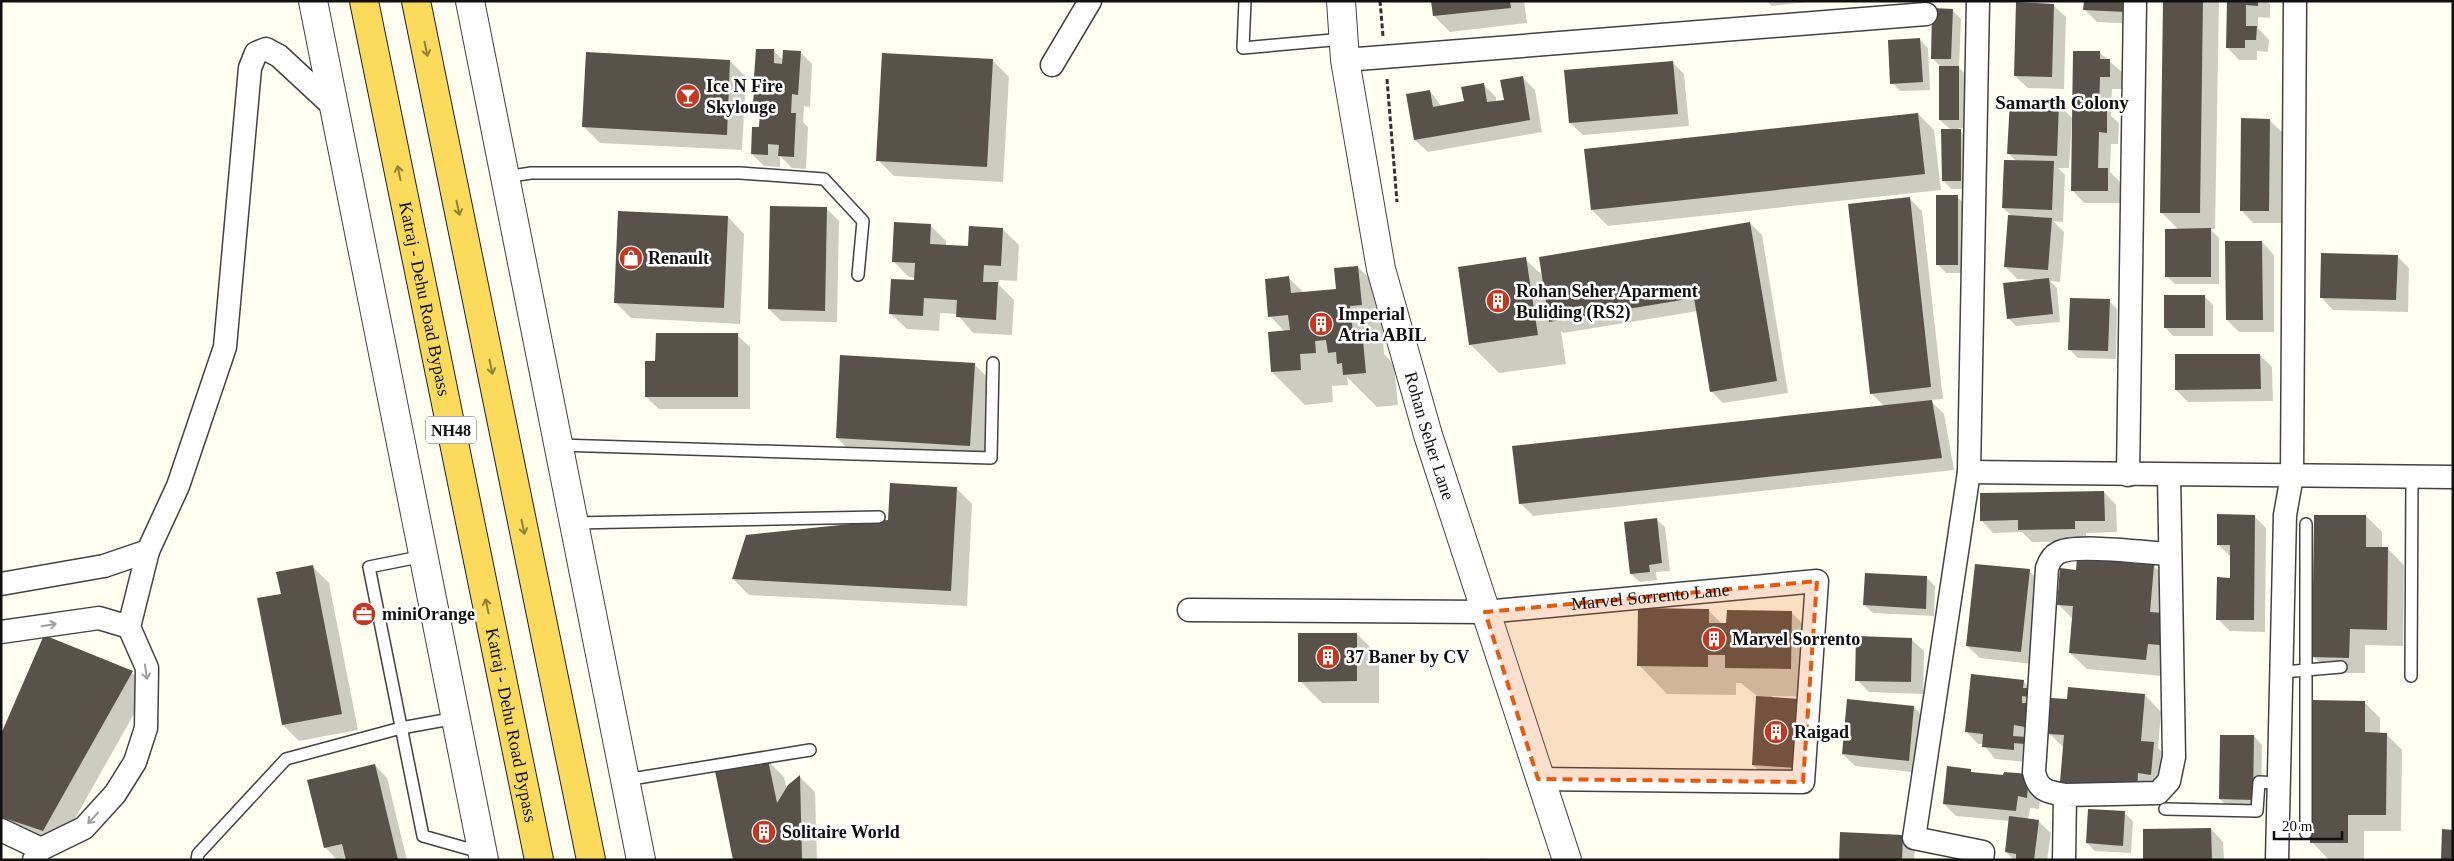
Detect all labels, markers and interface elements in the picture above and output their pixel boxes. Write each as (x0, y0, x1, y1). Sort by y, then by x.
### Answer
one-way arrow (421, 41, 431, 57)
place label: Ice N Fire Skylouge (706, 76, 783, 117)
bar icon: Ice N Fire Skylouge (675, 83, 701, 109)
district label: Samarth Colony (1995, 92, 2129, 113)
one-way arrow (394, 165, 403, 181)
street label: Katraj - Dehu Road Bypass (395, 200, 454, 398)
one-way arrow (454, 200, 463, 216)
shop icon: Renault (618, 245, 644, 271)
place label: Renault (648, 248, 709, 268)
place label: Rohan Seher Aparment Buliding (RS2) (1516, 281, 1698, 323)
building icon: Rohan Seher Aparment Buliding (RS2) (1485, 288, 1511, 314)
place label: Imperial Atria ABIL (1338, 304, 1427, 345)
building icon: Imperial Atria ABIL (1308, 311, 1334, 337)
one-way arrow (486, 359, 496, 375)
street label: Rohan Seher Lane (1401, 369, 1459, 503)
road number: NH48 (426, 416, 476, 444)
one-way arrow (519, 518, 528, 534)
street label: Marvel Sorrento Lane (1570, 579, 1730, 614)
one-way arrow (482, 599, 491, 615)
office icon: miniOrange (351, 601, 377, 627)
place label: miniOrange (382, 604, 475, 624)
one-way arrow (41, 619, 57, 629)
street label: Katraj - Dehu Road Bypass (482, 626, 541, 824)
building icon: Marvel Sorrento (1701, 626, 1727, 652)
place label: Marvel Sorrento (1732, 629, 1860, 649)
building icon: 37 Baner by CV (1315, 644, 1341, 670)
place label: 37 Baner by CV (1346, 647, 1469, 667)
one-way arrow (142, 664, 152, 680)
building icon: Raigad (1763, 719, 1789, 745)
place label: Raigad (1794, 722, 1849, 742)
scale bar (2274, 808, 2342, 840)
one-way arrow (87, 812, 99, 825)
text: 20 m (2282, 818, 2313, 834)
building icon: Solitaire World (751, 819, 777, 845)
place label: Solitaire World (782, 822, 900, 842)

